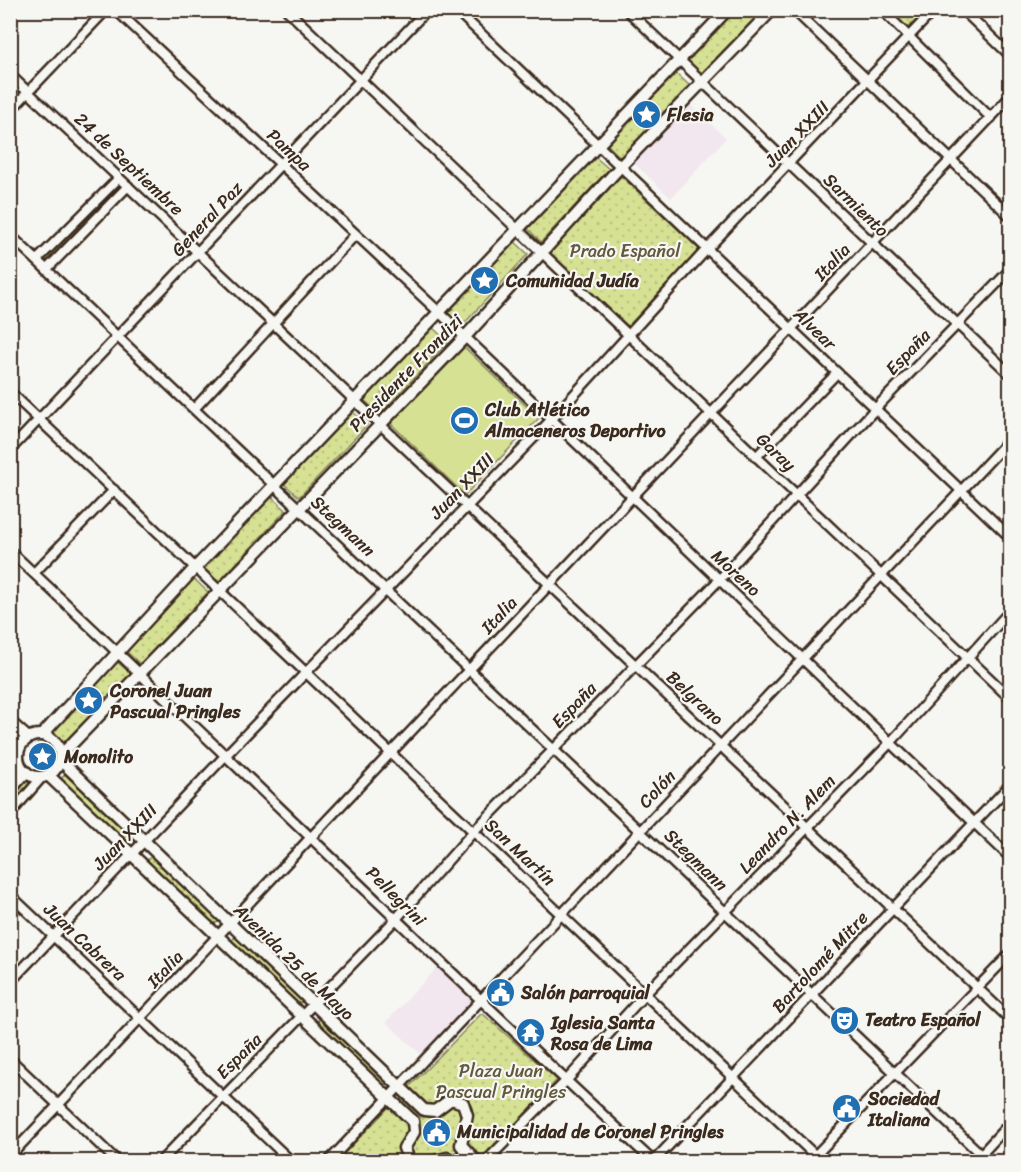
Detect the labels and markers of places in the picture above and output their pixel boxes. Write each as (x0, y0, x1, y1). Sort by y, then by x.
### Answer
place icon: Flesia (630, 99, 662, 131)
place label: Flesia (666, 99, 714, 131)
place icon: Comunidad Judía (469, 265, 501, 297)
place label: Comunidad Judía (505, 265, 640, 297)
place label: Club Atlético Almaceneros Deportivo (484, 394, 666, 447)
sports icon: Club Atlético Almaceneros Deportivo (448, 404, 480, 436)
place label: Coronel Juan Pascual Pringles (109, 675, 241, 728)
place icon: Coronel Juan Pascual Pringles (73, 685, 105, 717)
place icon: Monolito (27, 741, 59, 773)
place label: Monolito (63, 741, 134, 773)
public building icon: Salón parroquial (484, 977, 516, 1009)
place label: Salón parroquial (520, 977, 651, 1009)
theatre icon: Teatro Español (828, 1004, 860, 1036)
place label: Teatro Español (865, 1004, 981, 1036)
place label: Iglesia Santa Rosa de Lima (550, 1007, 656, 1060)
temple icon: Iglesia Santa Rosa de Lima (514, 1017, 546, 1049)
place label: Sociedad Italiana (867, 1083, 941, 1136)
public building icon: Sociedad Italiana (831, 1093, 863, 1125)
public building icon: Municipalidad de Coronel Pringles (420, 1116, 452, 1148)
place label: Municipalidad de Coronel Pringles (456, 1116, 724, 1148)

